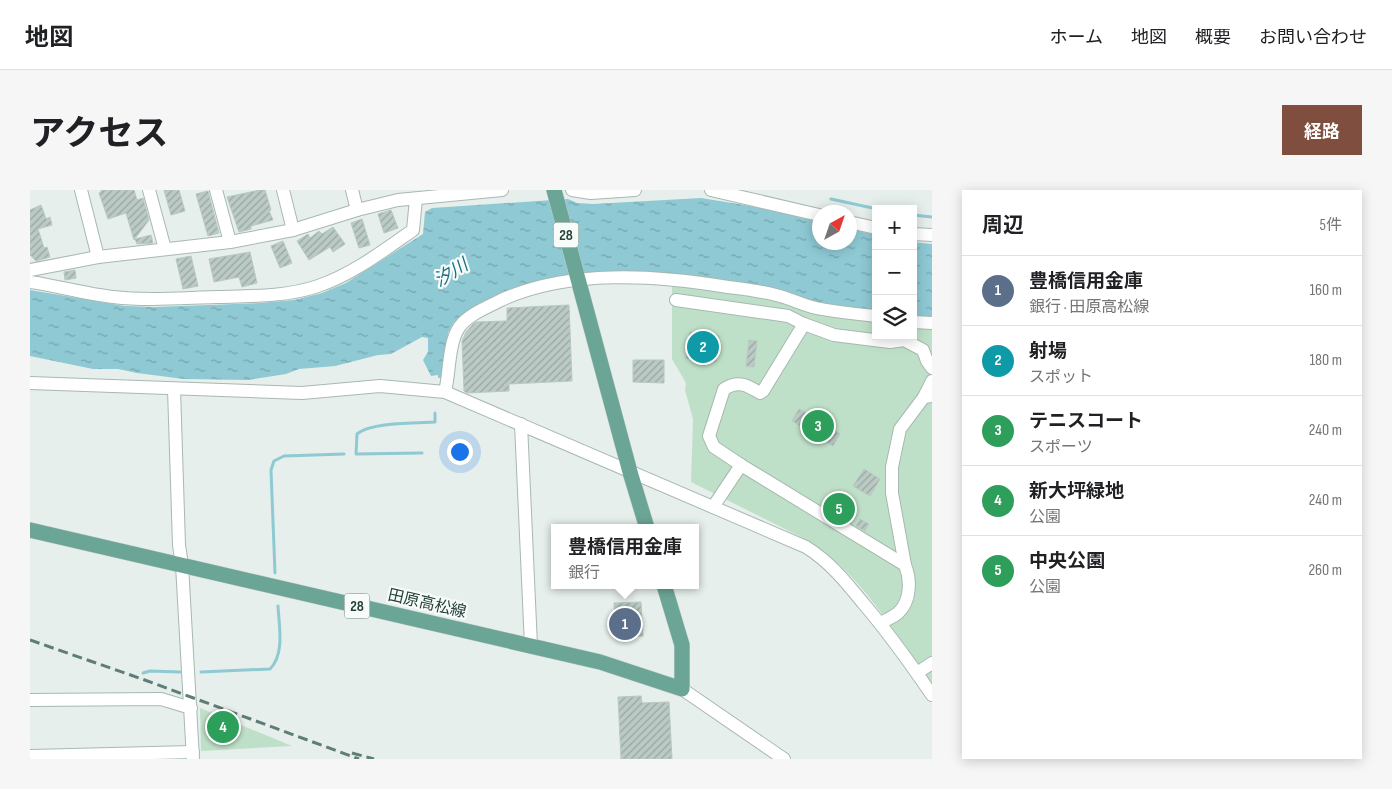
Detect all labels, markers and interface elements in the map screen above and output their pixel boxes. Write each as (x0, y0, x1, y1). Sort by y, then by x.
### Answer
text: 地図 (25, 23, 73, 52)
text: ホーム (1050, 27, 1103, 48)
text: 地図 (1131, 27, 1167, 48)
text: 概要 (1195, 27, 1231, 48)
text: お問い合わせ (1259, 27, 1367, 48)
button: 経路 (1282, 105, 1362, 155)
text: アクセス (30, 113, 168, 156)
north arrow (812, 205, 857, 250)
map controls (872, 205, 917, 340)
button: + (872, 205, 917, 250)
text: 周辺 (982, 213, 1024, 238)
text: 5件 (1320, 216, 1342, 235)
road number: 28 (554, 222, 578, 248)
button: − (872, 250, 917, 295)
water label: 汐川 (430, 253, 474, 291)
text: 豊橋信用金庫 (1029, 270, 1143, 293)
text: 1 (995, 281, 1001, 300)
text: 160 m (1309, 281, 1342, 300)
button: layers (872, 295, 917, 340)
text: 銀行 · 田原高松線 (1029, 298, 1149, 317)
pin: 2 (687, 328, 719, 366)
text: 射場 (1029, 340, 1067, 363)
text: 2 (994, 351, 1002, 370)
text: 180 m (1309, 351, 1342, 370)
text: スポット (1029, 368, 1093, 387)
pin: 3 (802, 407, 834, 445)
text: テニスコート (1029, 410, 1143, 433)
text: 3 (994, 421, 1002, 440)
text: 240 m (1309, 421, 1342, 440)
text: スポーツ (1029, 438, 1093, 457)
your location (447, 439, 473, 465)
text: 新大坪緑地 (1029, 480, 1124, 503)
pin: 5 (823, 490, 855, 528)
text: 4 (994, 491, 1002, 510)
text: 240 m (1309, 491, 1342, 510)
text: 公園 (1029, 508, 1061, 527)
popup (551, 524, 699, 589)
text: 豊橋信用金庫 (568, 536, 682, 559)
text: 中央公園 (1029, 550, 1105, 573)
text: 5 (994, 561, 1002, 580)
text: 260 m (1308, 561, 1342, 580)
text: 銀行 (568, 564, 600, 583)
text: 公園 (1029, 578, 1061, 597)
street label: 田原高松線 (386, 586, 468, 622)
road number: 28 (344, 594, 370, 618)
pin: 1 (609, 605, 641, 643)
pin: 4 (207, 708, 239, 746)

